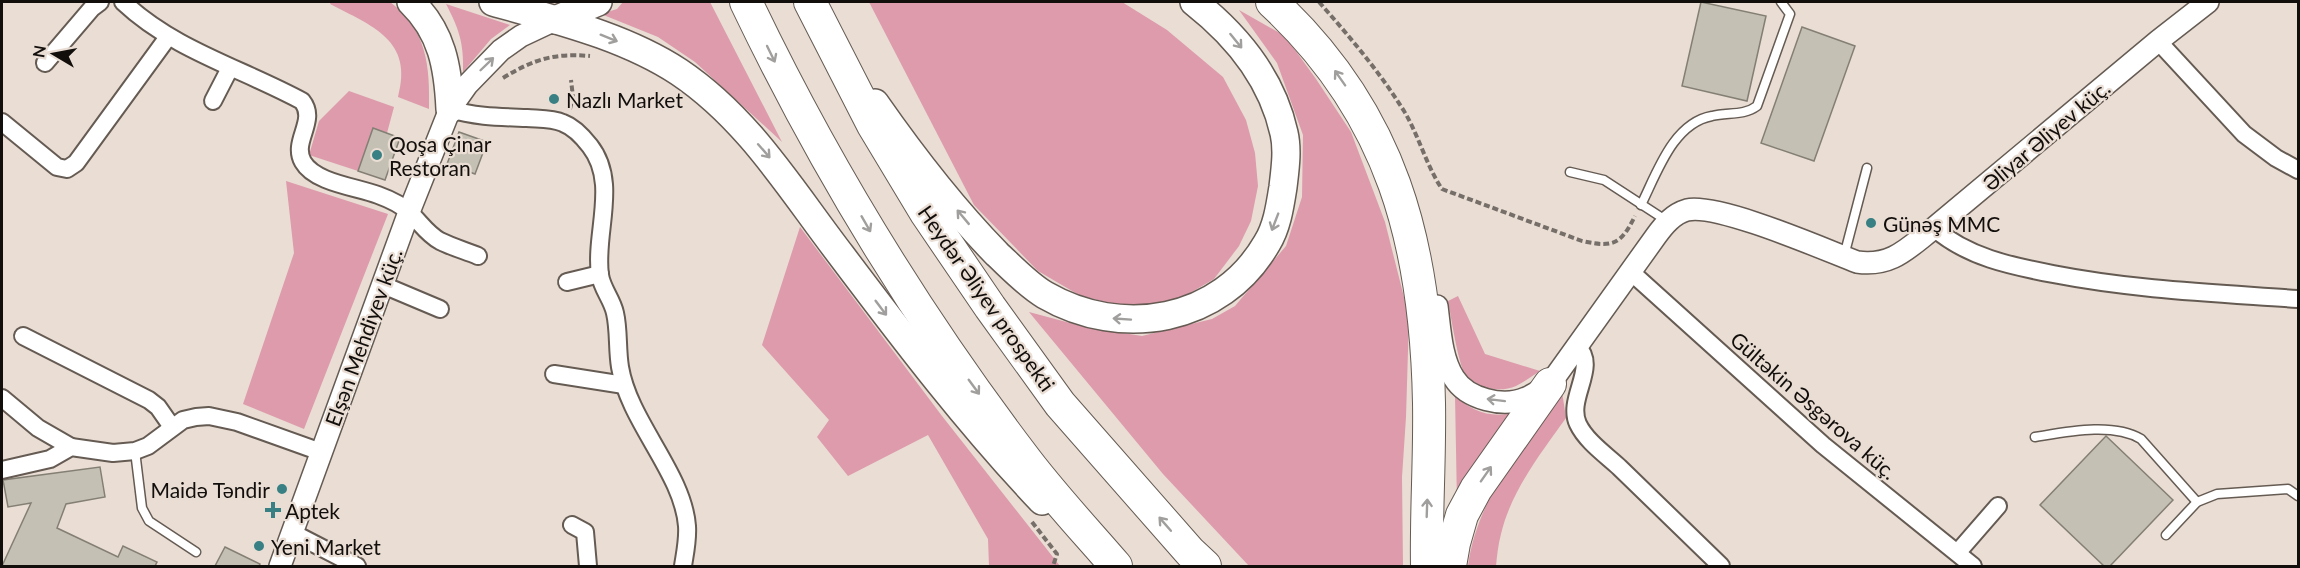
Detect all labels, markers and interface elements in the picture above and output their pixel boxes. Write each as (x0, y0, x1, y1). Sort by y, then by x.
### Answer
north arrow (24, 24, 84, 84)
one-way arrow (599, 33, 617, 44)
one-way arrow (1229, 33, 1242, 49)
text: N (28, 44, 49, 59)
one-way arrow (765, 45, 777, 63)
one-way arrow (479, 56, 494, 71)
one-way arrow (1334, 71, 1346, 87)
street label: Əliyar Əliyev küç. (1977, 75, 2115, 195)
place label: Nazlı Market (566, 87, 683, 112)
marker: Nazlı Market (547, 92, 561, 106)
place label: Qoşa Çinar Restoran (389, 131, 492, 180)
one-way arrow (757, 143, 771, 158)
marker: Qoşa Çinar Restoran (370, 148, 384, 162)
street label: Heydər Əliyev prospekti (913, 200, 1061, 396)
one-way arrow (957, 209, 970, 225)
place label: Günəş MMC (1883, 211, 2000, 236)
one-way arrow (1269, 213, 1280, 231)
one-way arrow (860, 215, 872, 232)
marker: Günəş MMC (1864, 216, 1878, 230)
street label: Elşən Mehdiyev küç. (319, 245, 407, 429)
one-way arrow (874, 299, 887, 315)
one-way arrow (1112, 314, 1132, 325)
street label: Gültəkin Əsgərova küç. (1726, 326, 1902, 484)
one-way arrow (967, 379, 980, 395)
one-way arrow (1486, 394, 1506, 405)
one-way arrow (1480, 467, 1492, 483)
place label: Maidə Təndir (150, 477, 270, 502)
marker: Maidə Təndir (275, 482, 289, 496)
place label: Aptek (285, 498, 340, 523)
one-way arrow (1422, 499, 1433, 519)
marker: Aptek (266, 503, 280, 517)
one-way arrow (1158, 517, 1172, 532)
place label: Yeni Market (271, 534, 381, 559)
marker: Yeni Market (252, 539, 266, 553)

